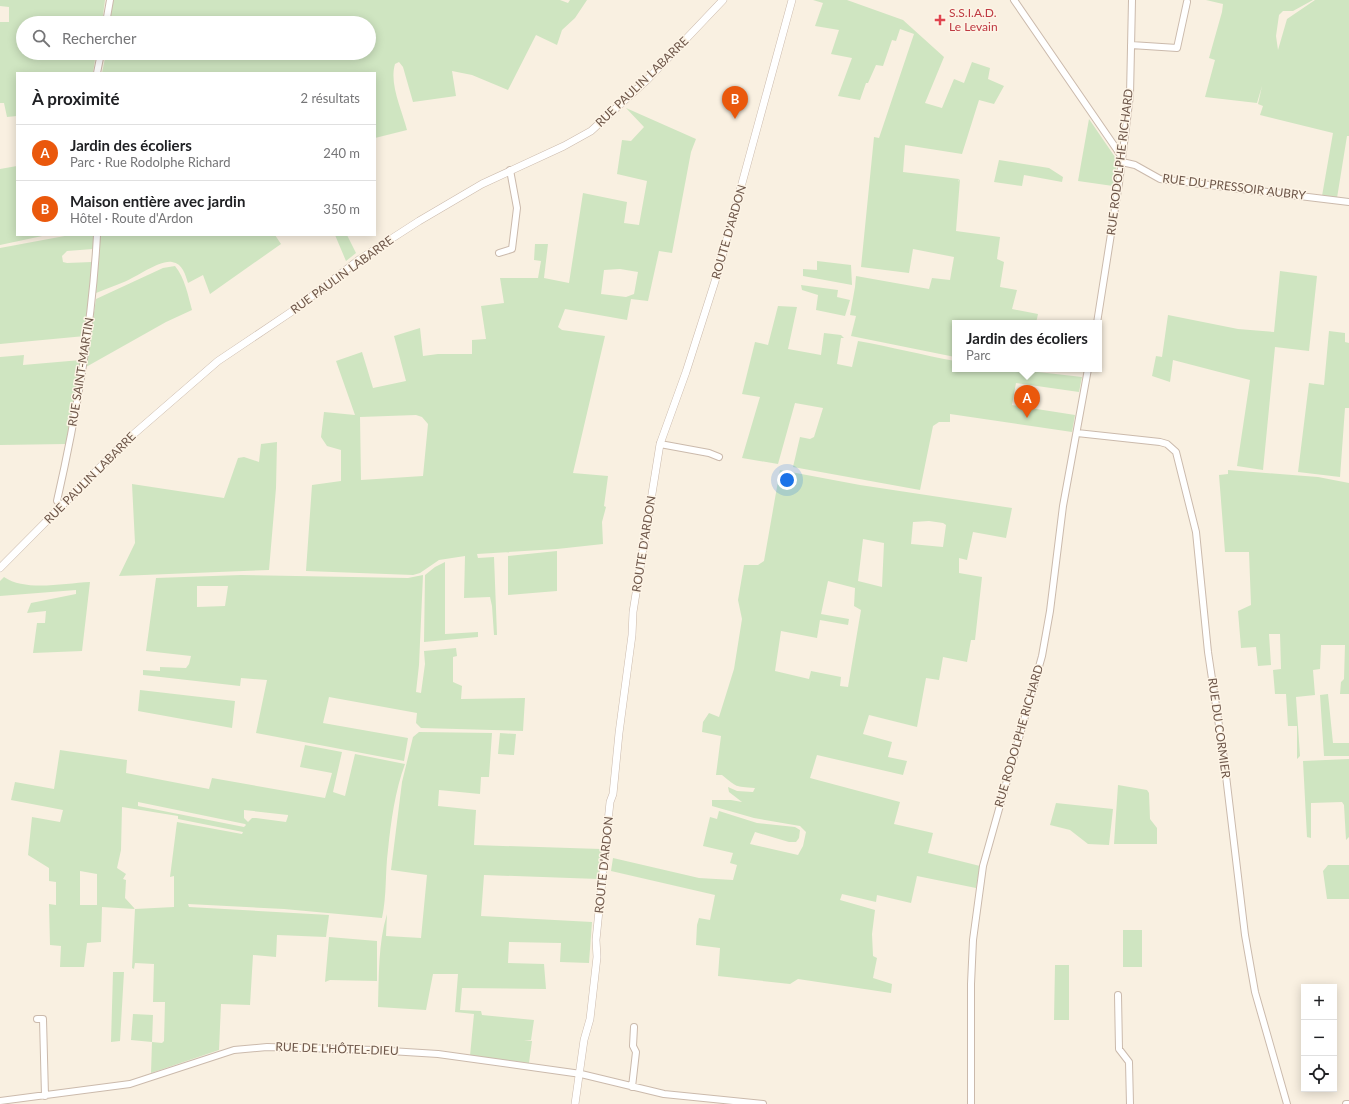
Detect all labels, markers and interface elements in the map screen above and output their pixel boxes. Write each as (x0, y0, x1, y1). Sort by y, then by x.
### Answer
place label: S.S.I.A.D. Le Levain (949, 5, 998, 34)
marker: S.S.I.A.D. Le Levain (934, 14, 946, 26)
search box (16, 16, 376, 60)
icon: search (30, 27, 52, 49)
text: Rechercher (62, 29, 136, 47)
street label: RUE PAULIN LABARRE (592, 33, 691, 130)
pin: B (722, 86, 748, 119)
text: À proximité (32, 88, 120, 109)
street label: RUE RODOLPHE RICHARD (1103, 88, 1136, 236)
text: 2 résultats (301, 90, 360, 106)
text: Jardin des écoliers (70, 136, 192, 154)
text: A (40, 145, 50, 161)
text: 240 m (323, 145, 360, 161)
text: Parc · Rue Rodolphe Richard (70, 154, 231, 170)
street label: RUE DU PRESSOIR AUBRY (1162, 170, 1307, 203)
street label: ROUTE D'ARDON (708, 183, 749, 281)
text: Maison entière avec jardin (70, 192, 245, 210)
text: B (41, 201, 49, 217)
text: 350 m (323, 201, 360, 217)
text: Hôtel · Route d'Ardon (70, 210, 193, 226)
street label: RUE PAULIN LABARRE (287, 232, 396, 317)
street label: RUE SAINT-MARTIN (64, 316, 97, 428)
popup (952, 320, 1102, 372)
text: Jardin des écoliers (966, 329, 1088, 347)
text: Parc (966, 347, 991, 363)
pin: A (1014, 385, 1040, 418)
street label: RUE PAULIN LABARRE (41, 429, 139, 527)
your location (777, 470, 797, 490)
street label: ROUTE D'ARDON (628, 495, 659, 593)
street label: RUE RODOLPHE RICHARD (991, 663, 1046, 809)
street label: RUE DU CORMIER (1205, 677, 1234, 780)
street label: ROUTE D'ARDON (591, 816, 616, 914)
map controls (1301, 984, 1337, 1092)
button: + (1301, 984, 1337, 1020)
button: − (1301, 1020, 1337, 1056)
street label: RUE DE L'HÔTEL-DIEU (275, 1039, 399, 1058)
button: locate (1301, 1056, 1337, 1092)

